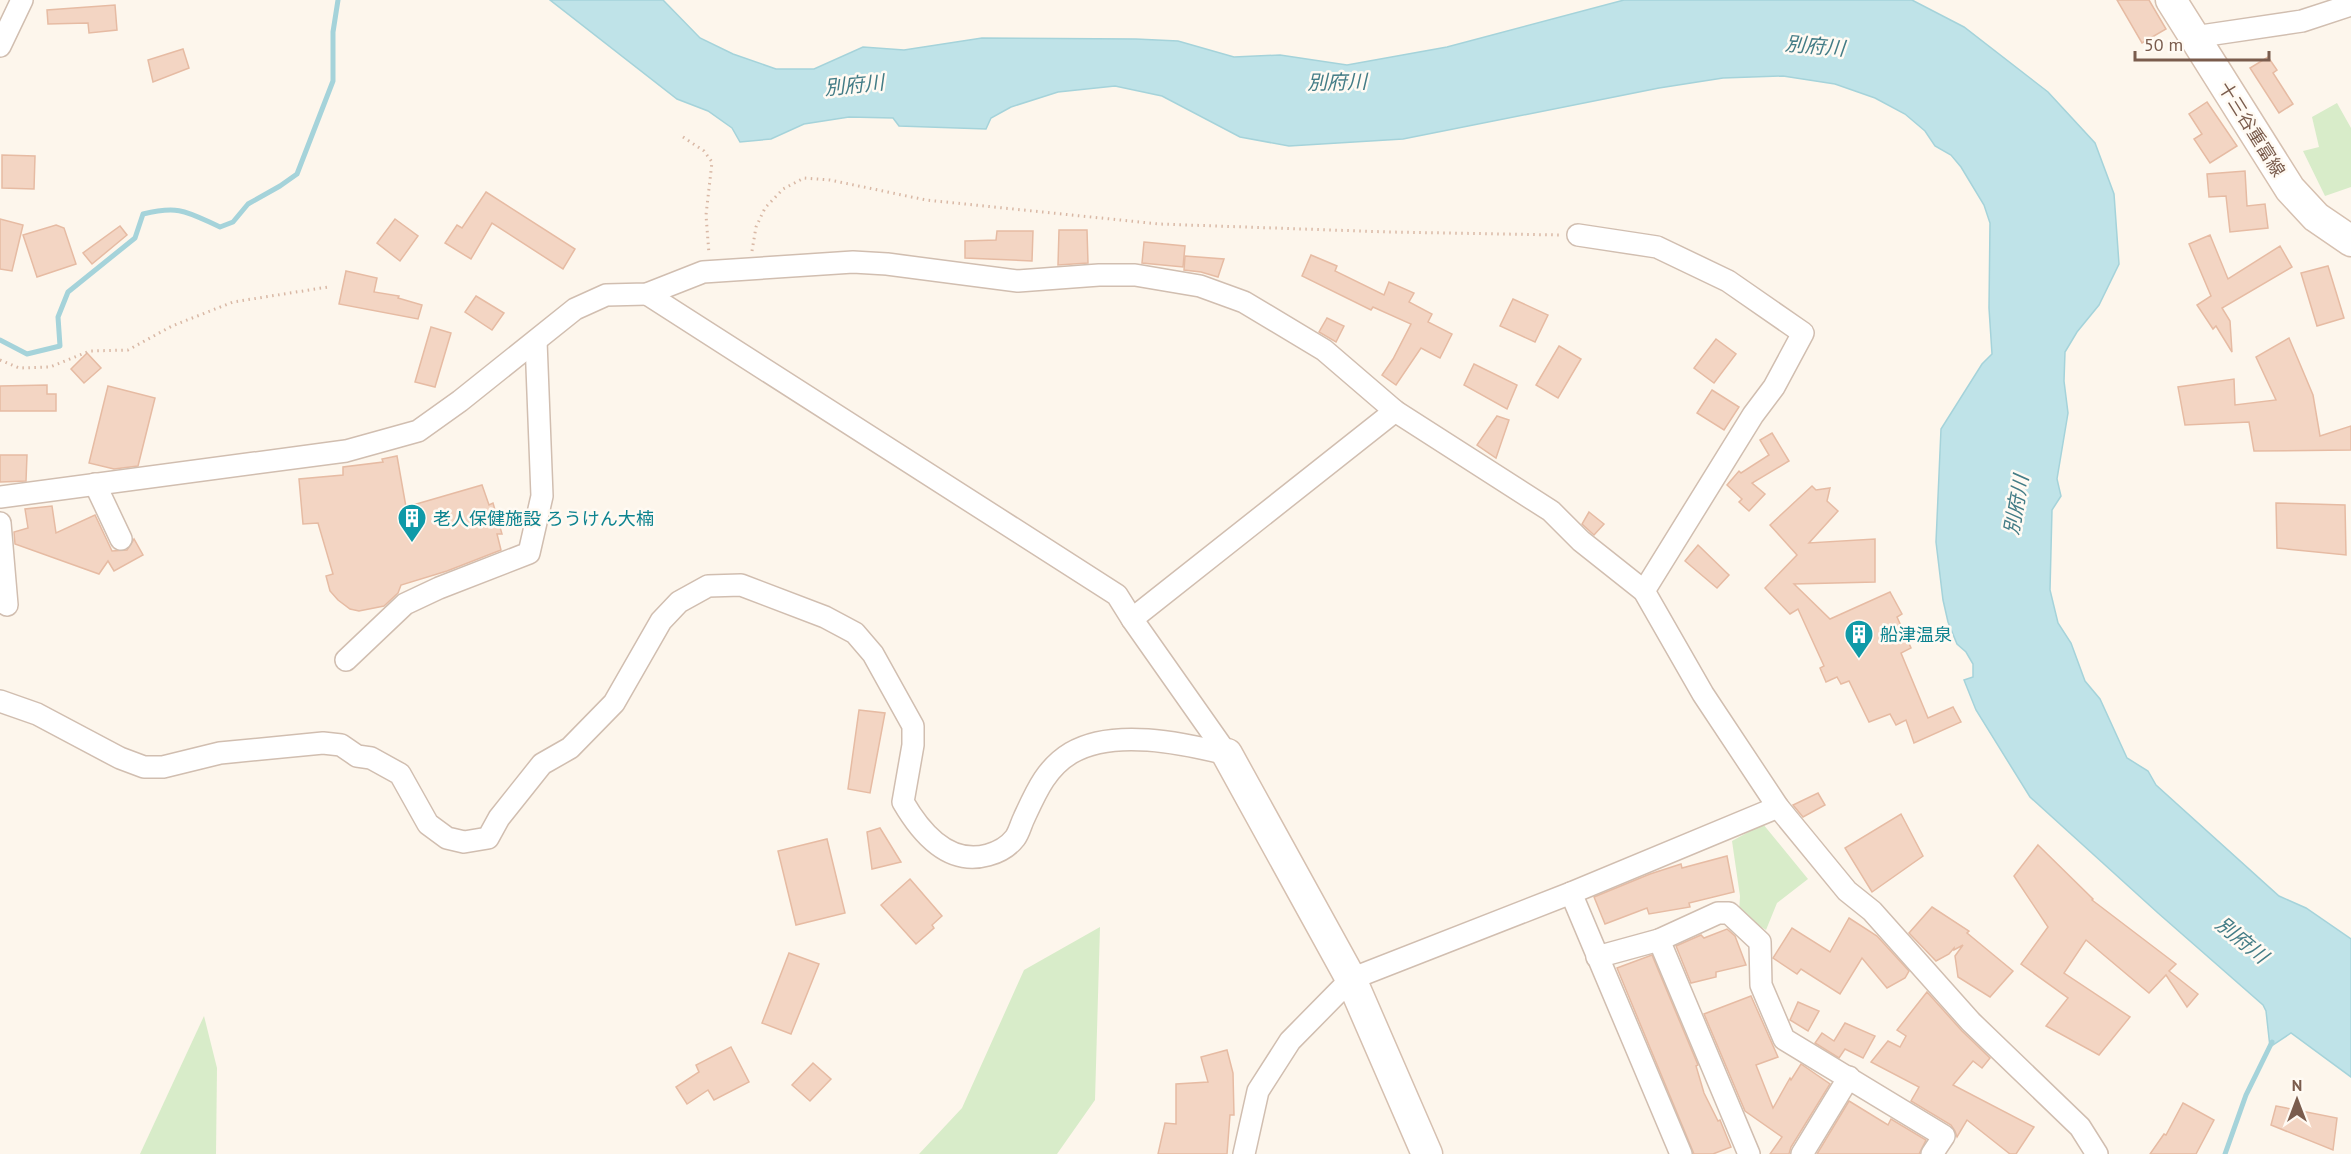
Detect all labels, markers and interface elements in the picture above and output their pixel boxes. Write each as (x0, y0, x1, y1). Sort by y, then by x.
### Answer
scale bar (2135, 24, 2268, 62)
water label: 別府川 (1784, 30, 1848, 62)
text: 50 m (2144, 33, 2183, 56)
water label: 別府川 (1307, 68, 1369, 96)
water label: 別府川 (823, 69, 887, 101)
street label: 十三谷重富線 (2214, 77, 2290, 181)
water label: 別府川 (1998, 471, 2034, 537)
building icon: 老人保健施設 ろうけん大楠 (396, 502, 428, 544)
place label: 老人保健施設 ろうけん大楠 (433, 507, 654, 530)
building icon: 船津温泉 (1843, 618, 1875, 660)
place label: 船津温泉 (1880, 623, 1952, 646)
water label: 別府川 (2211, 911, 2275, 970)
north arrow (2267, 1070, 2327, 1130)
text: N (2292, 1075, 2302, 1095)

